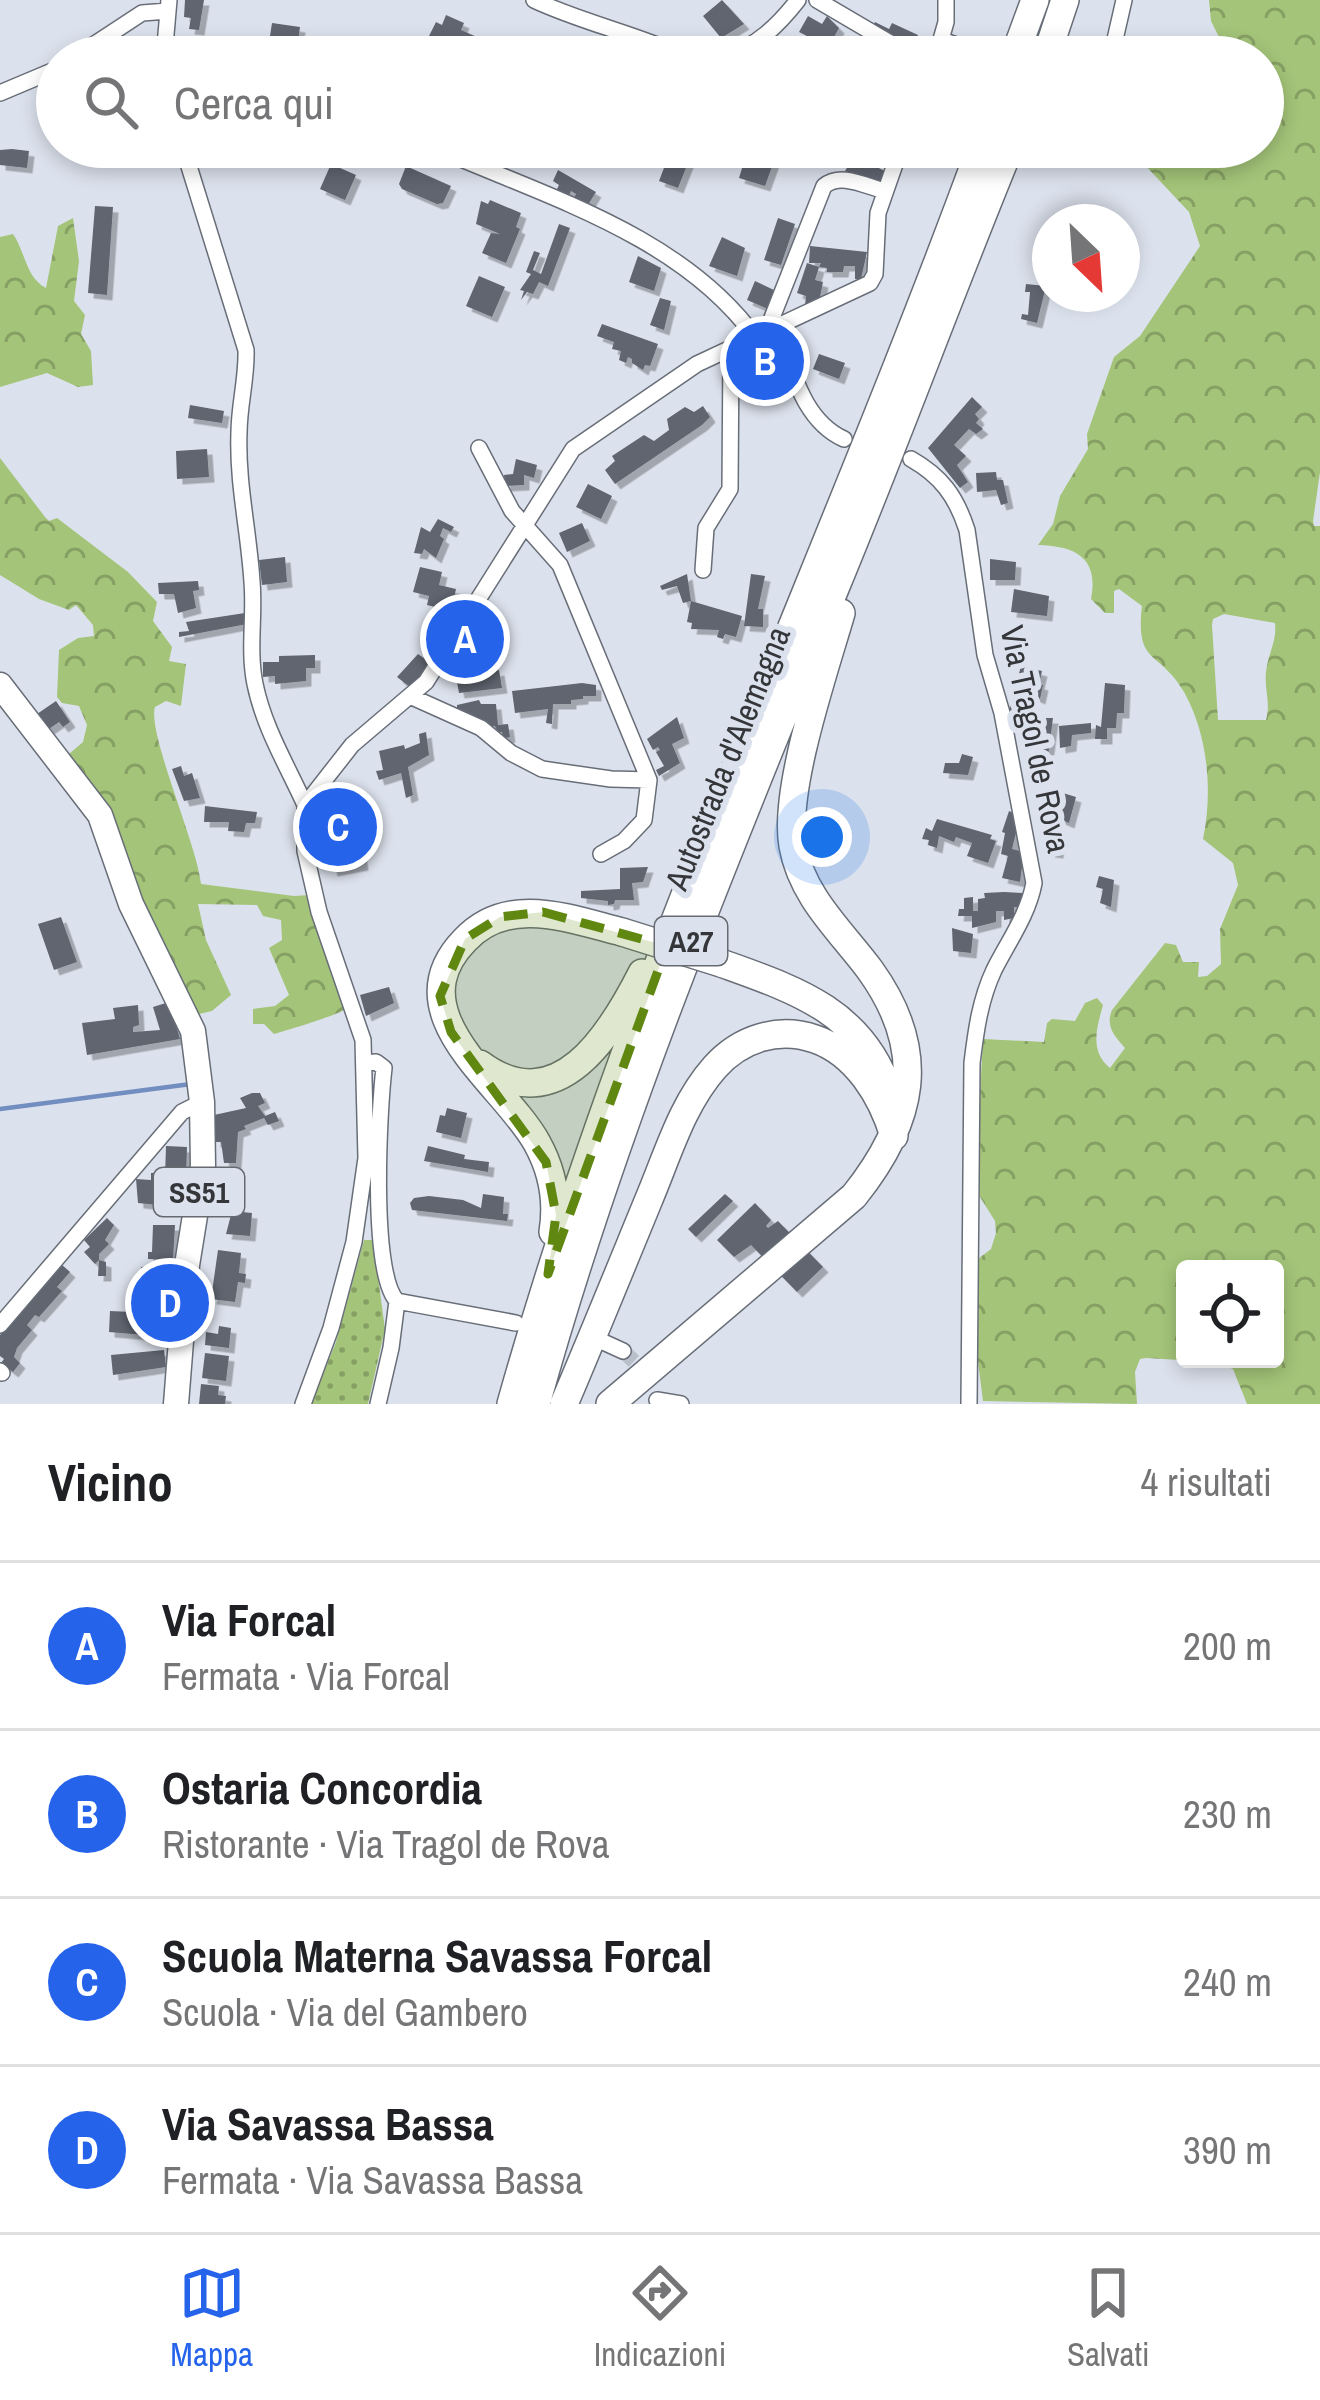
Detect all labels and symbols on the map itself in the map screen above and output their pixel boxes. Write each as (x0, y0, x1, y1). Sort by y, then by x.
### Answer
north arrow (1032, 204, 1140, 312)
pin: B (726, 316, 804, 406)
pin: A (426, 594, 504, 684)
street label: Autostrada d'Alemagna (654, 620, 800, 897)
street label: Via Tragol de Rova (990, 621, 1082, 857)
pin: C (299, 782, 377, 872)
your location (792, 807, 852, 867)
road number: A27 (655, 917, 727, 965)
road number: SS51 (154, 1168, 244, 1216)
pin: D (131, 1258, 209, 1348)

